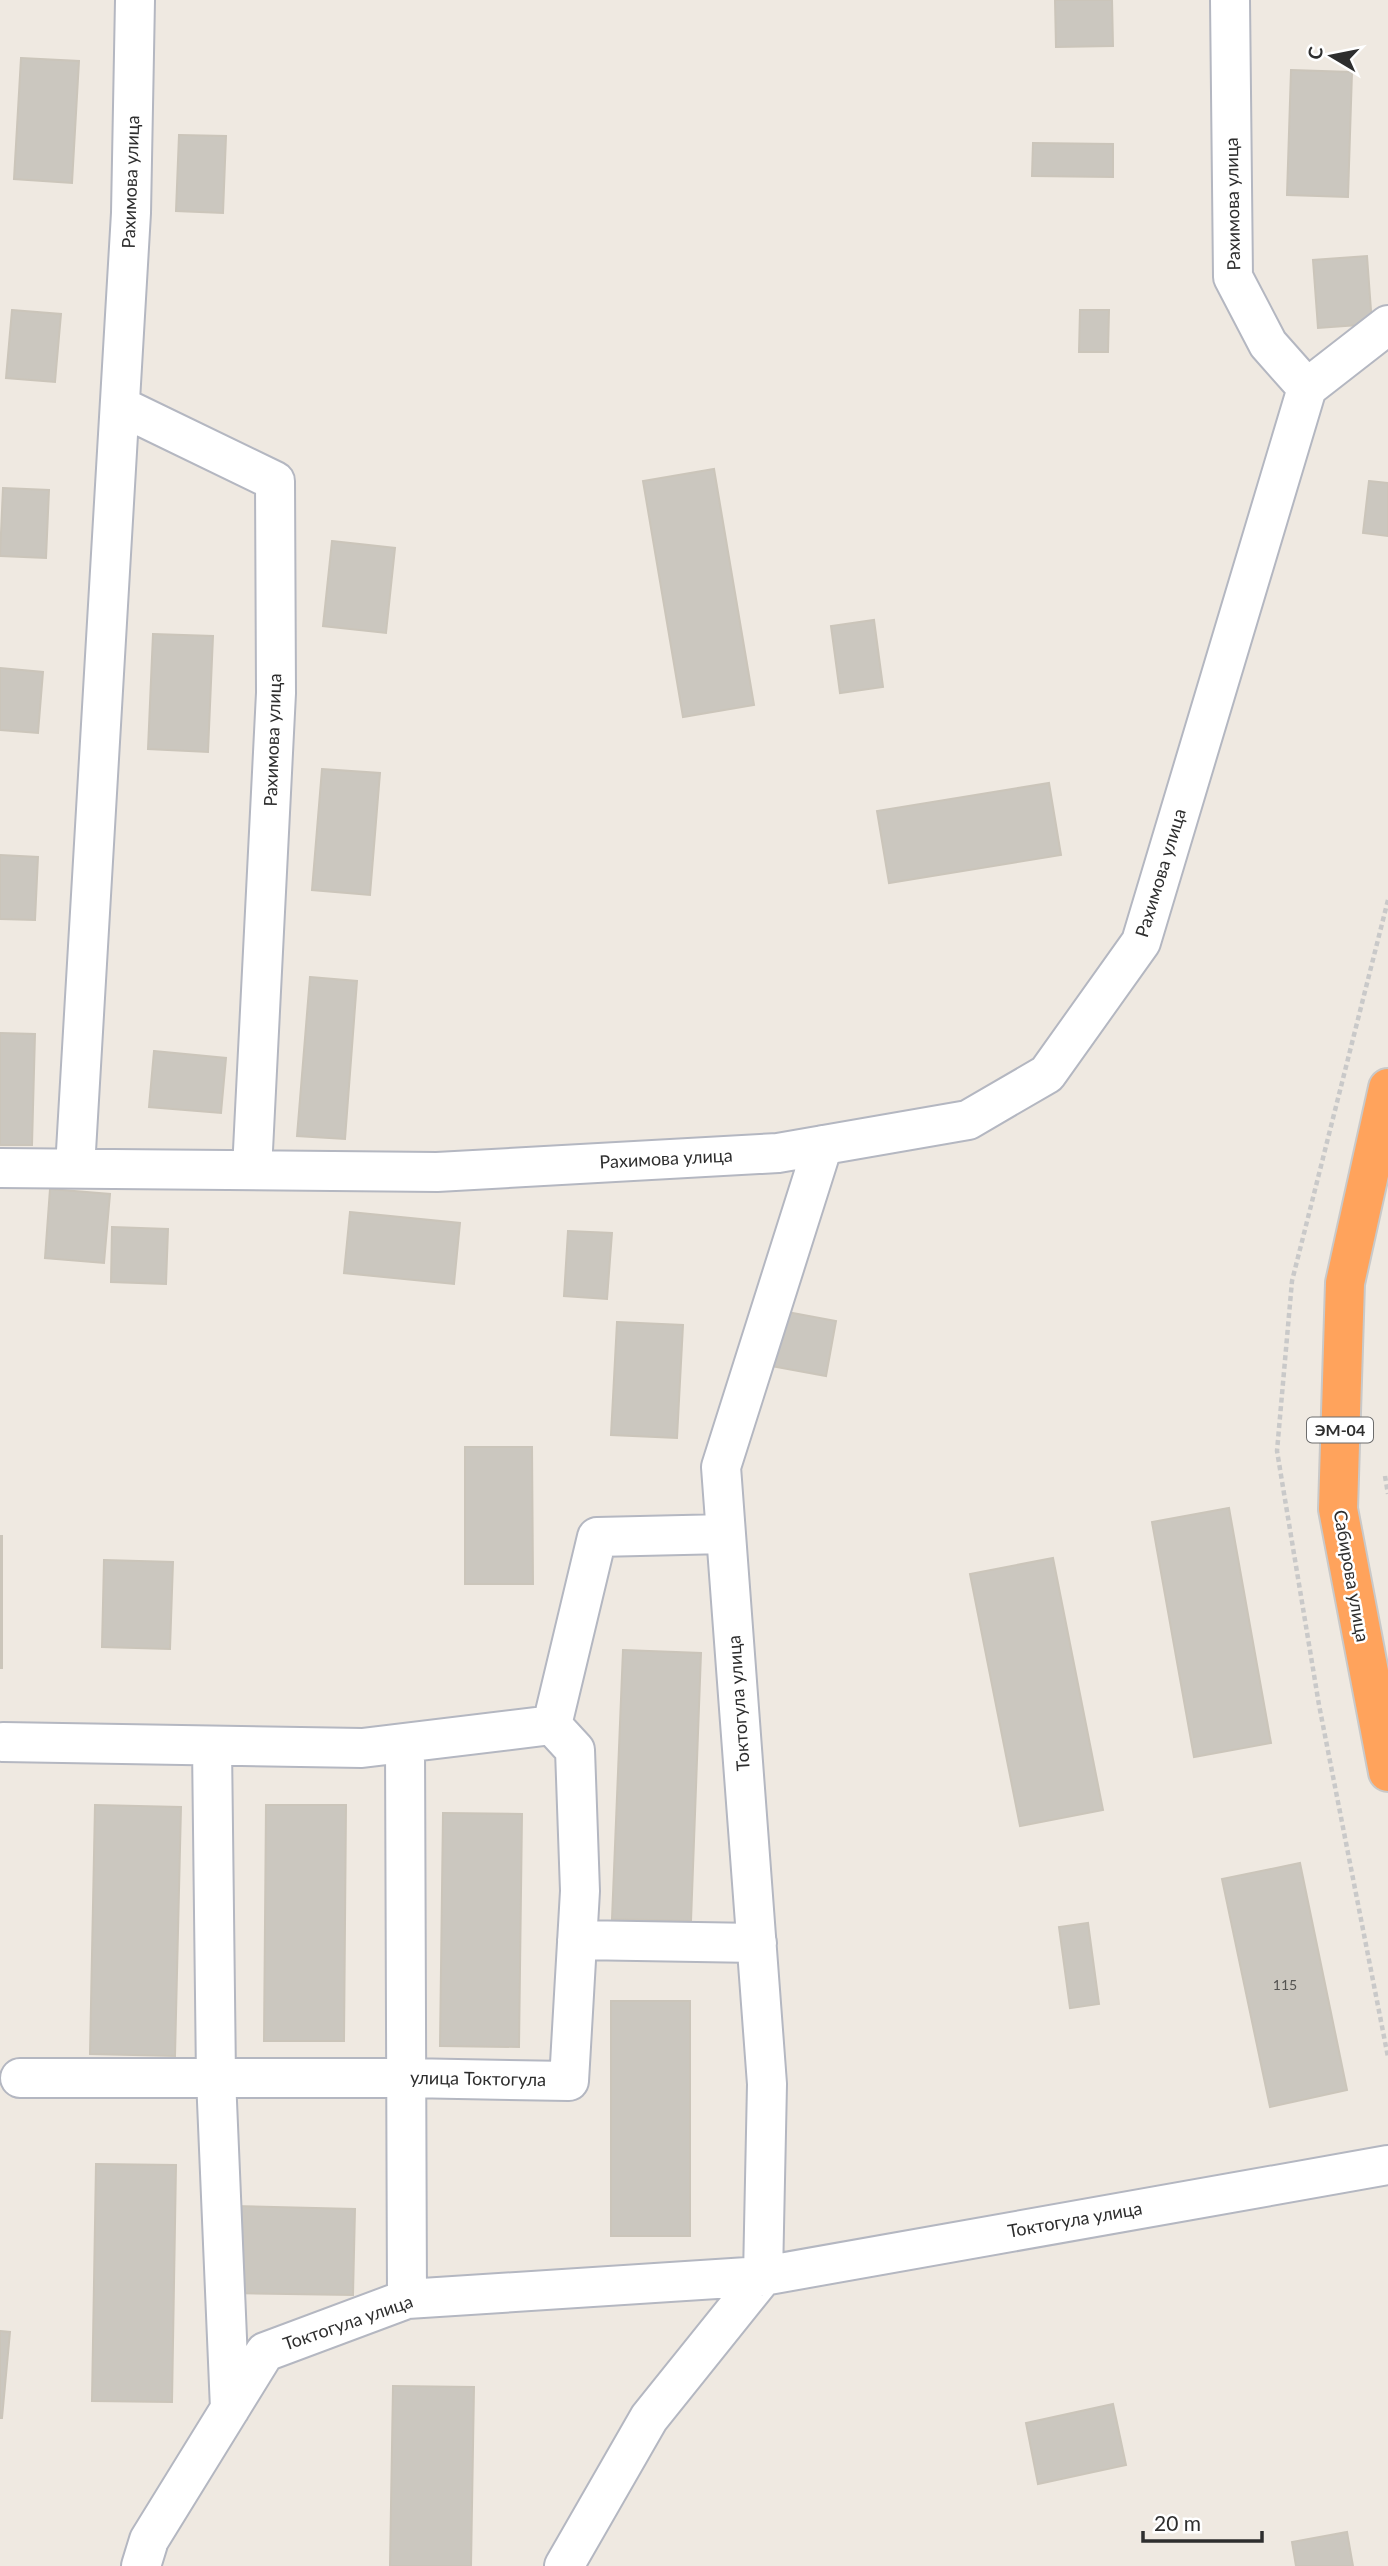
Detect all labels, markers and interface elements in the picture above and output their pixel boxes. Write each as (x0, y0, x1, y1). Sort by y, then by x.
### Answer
north arrow (1297, 21, 1367, 91)
text: С (1302, 44, 1327, 61)
street label: Рахимова улица (117, 115, 143, 249)
street label: Рахимова улица (1220, 137, 1244, 271)
street label: Рахимова улица (259, 673, 285, 807)
street label: Рахимова улица (1130, 806, 1190, 940)
street label: Рахимова улица (599, 1144, 733, 1172)
road number: ЭМ-04 (1307, 1418, 1373, 1442)
street label: Сабирова улица (1330, 1508, 1374, 1644)
street label: Токтогула улица (722, 1634, 754, 1772)
house number: 115 (1273, 1976, 1297, 1993)
street label: улица Токтогула (410, 2066, 546, 2090)
street label: Токтогула улица (1006, 2196, 1144, 2242)
street label: Токтогула улица (280, 2290, 416, 2355)
scale bar (1143, 2500, 1262, 2544)
text: 20 m (1154, 2510, 1201, 2535)

